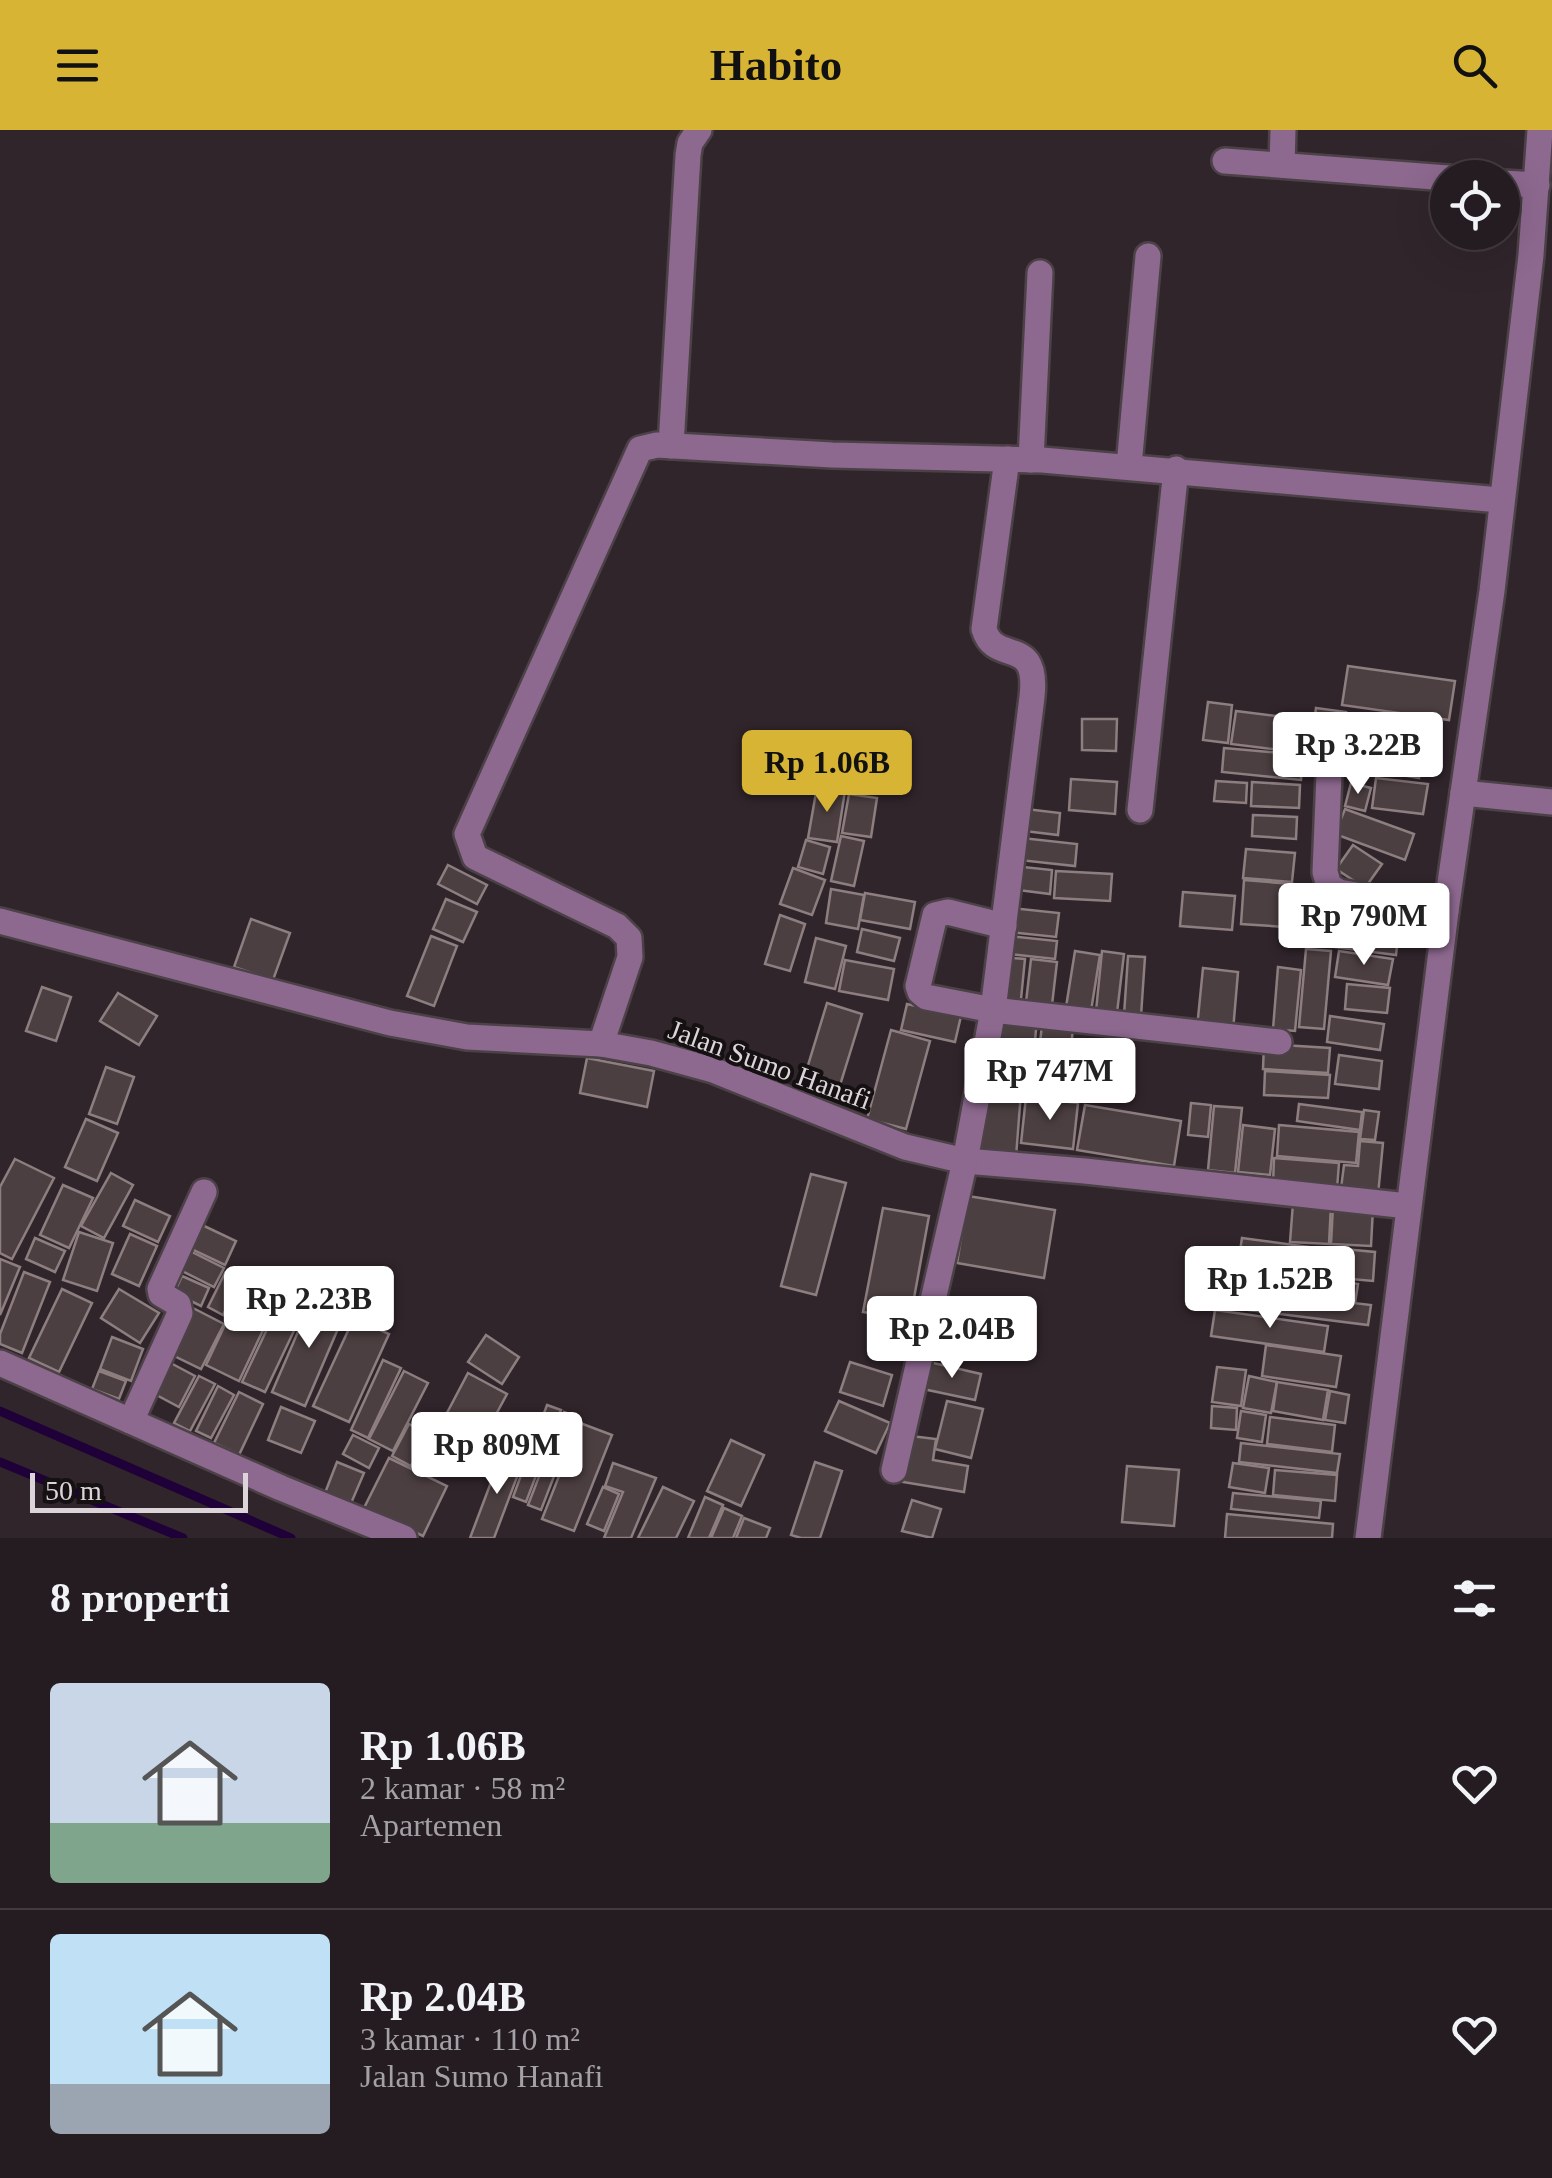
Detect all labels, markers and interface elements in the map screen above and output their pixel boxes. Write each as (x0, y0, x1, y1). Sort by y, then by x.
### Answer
icon: menu (50, 38, 105, 93)
icon: search (1447, 38, 1502, 93)
text: Habito (710, 40, 842, 90)
map controls (1430, 160, 1520, 250)
button: locate (1430, 160, 1520, 250)
pin: Rp 3.22B (1255, 712, 1461, 797)
text: Rp 3.22B (1295, 726, 1421, 762)
pin: Rp 1.06B (724, 730, 930, 815)
text: Rp 1.06B (764, 744, 890, 780)
pin: Rp 790M (1272, 883, 1456, 968)
text: Rp 790M (1300, 897, 1428, 933)
street label: Jalan Sumo Hanafi (664, 1013, 875, 1116)
pin: Rp 747M (958, 1038, 1142, 1123)
text: Rp 747M (986, 1052, 1114, 1088)
pin: Rp 1.52B (1167, 1246, 1373, 1331)
text: Rp 1.52B (1207, 1260, 1333, 1296)
pin: Rp 2.23B (206, 1266, 412, 1351)
text: Rp 2.23B (246, 1280, 372, 1316)
pin: Rp 2.04B (849, 1296, 1055, 1381)
text: Rp 2.04B (889, 1310, 1015, 1346)
pin: Rp 809M (405, 1412, 589, 1497)
text: Rp 809M (433, 1426, 561, 1462)
scale bar (30, 1468, 248, 1512)
text: 50 m (45, 1475, 102, 1506)
icon: filters (1447, 1571, 1502, 1626)
text: 8 properti (50, 1575, 230, 1621)
icon: home (130, 1723, 250, 1843)
text: Rp 1.06B (360, 1723, 526, 1769)
icon: heart (1447, 1756, 1502, 1811)
text: 2 kamar · 58 m² (360, 1770, 565, 1806)
text: Apartemen (360, 1807, 502, 1843)
icon: home (130, 1974, 250, 2094)
text: Rp 2.04B (360, 1974, 526, 2020)
icon: heart (1447, 2007, 1502, 2062)
text: 3 kamar · 110 m² (360, 2021, 580, 2057)
text: Jalan Sumo Hanafi (360, 2058, 604, 2094)

